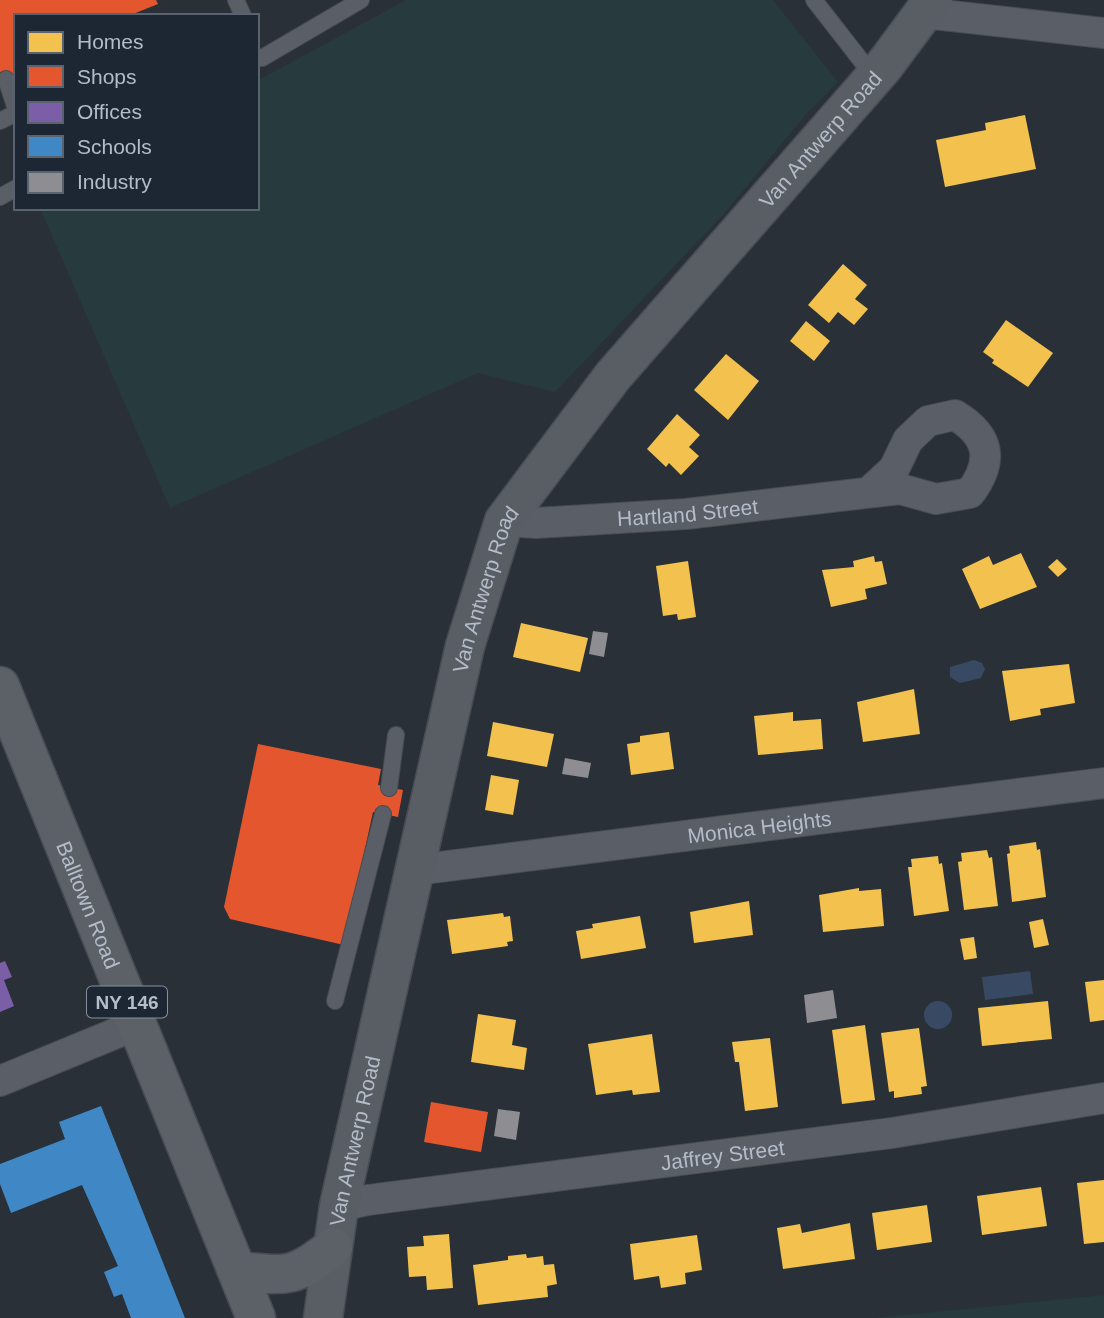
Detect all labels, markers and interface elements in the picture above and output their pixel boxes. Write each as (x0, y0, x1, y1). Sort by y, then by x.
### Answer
legend (14, 14, 259, 210)
text: Homes (77, 30, 144, 53)
text: Shops (77, 65, 137, 88)
street label: Van Antwerp Road (754, 66, 886, 212)
text: Offices (77, 100, 142, 123)
text: Schools (77, 135, 152, 158)
text: Industry (77, 170, 152, 193)
street label: Hartland Street (616, 494, 759, 530)
street label: Van Antwerp Road (448, 501, 523, 675)
street label: Monica Heights (686, 806, 833, 847)
street label: Balltown Road (53, 838, 125, 972)
road number: NY 146 (87, 986, 167, 1018)
street label: Van Antwerp Road (325, 1054, 384, 1227)
street label: Jaffrey Street (659, 1135, 786, 1174)

